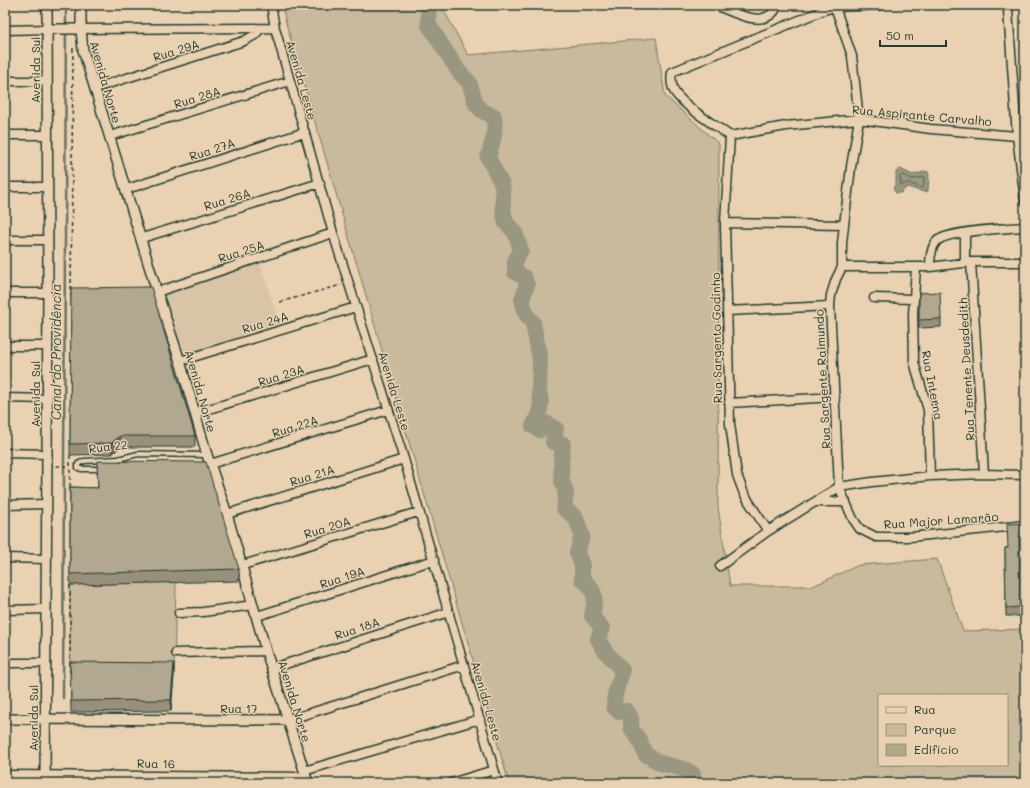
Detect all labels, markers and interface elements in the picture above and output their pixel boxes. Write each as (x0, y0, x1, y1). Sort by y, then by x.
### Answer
scale bar (880, 22, 946, 48)
text: 50 m (886, 27, 914, 43)
street label: Rua 29A (151, 35, 201, 65)
street label: Avenida Sul (27, 37, 43, 103)
street label: Avenida Leste (283, 38, 321, 122)
street label: Avenida Norte (87, 39, 125, 125)
street label: Rua 28A (172, 82, 222, 112)
street label: Rua Aspirante Carvalho (851, 101, 993, 129)
street label: Rua 27A (187, 134, 237, 164)
street label: Rua 26A (202, 184, 252, 214)
street label: Rua 25A (216, 236, 266, 266)
street label: Rua Sargento Godinho (707, 272, 725, 404)
water label: Canal do Providência (47, 284, 64, 420)
street label: Rua Tenente Deusdedith (954, 297, 978, 441)
street label: Rua 24A (240, 307, 290, 337)
street label: Rua Sargente Raimundo (810, 309, 834, 449)
street label: Avenida Norte (182, 348, 220, 434)
street label: Avenida Leste (375, 349, 415, 433)
street label: Rua Interna (918, 349, 948, 421)
street label: Rua 23A (256, 360, 306, 390)
street label: Avenida Sul (27, 361, 43, 427)
street label: Rua 22A (270, 411, 320, 441)
street label: Rua 22 (88, 436, 128, 456)
street label: Rua 21A (288, 461, 336, 489)
street label: Rua Major Lamarão (883, 508, 999, 532)
street label: Rua 20A (302, 512, 352, 542)
street label: Rua 19A (317, 562, 367, 592)
street label: Rua 18A (332, 613, 382, 643)
street label: Avenida Norte (275, 658, 315, 744)
street label: Avenida Leste (468, 659, 506, 743)
street label: Avenida Sul (25, 685, 41, 751)
legend (878, 694, 1008, 766)
street label: Rua 17 (220, 700, 258, 716)
text: Rua (914, 701, 936, 717)
text: Parque (914, 721, 957, 737)
text: Edifício (914, 741, 958, 757)
street label: Rua 16 (137, 755, 175, 771)

